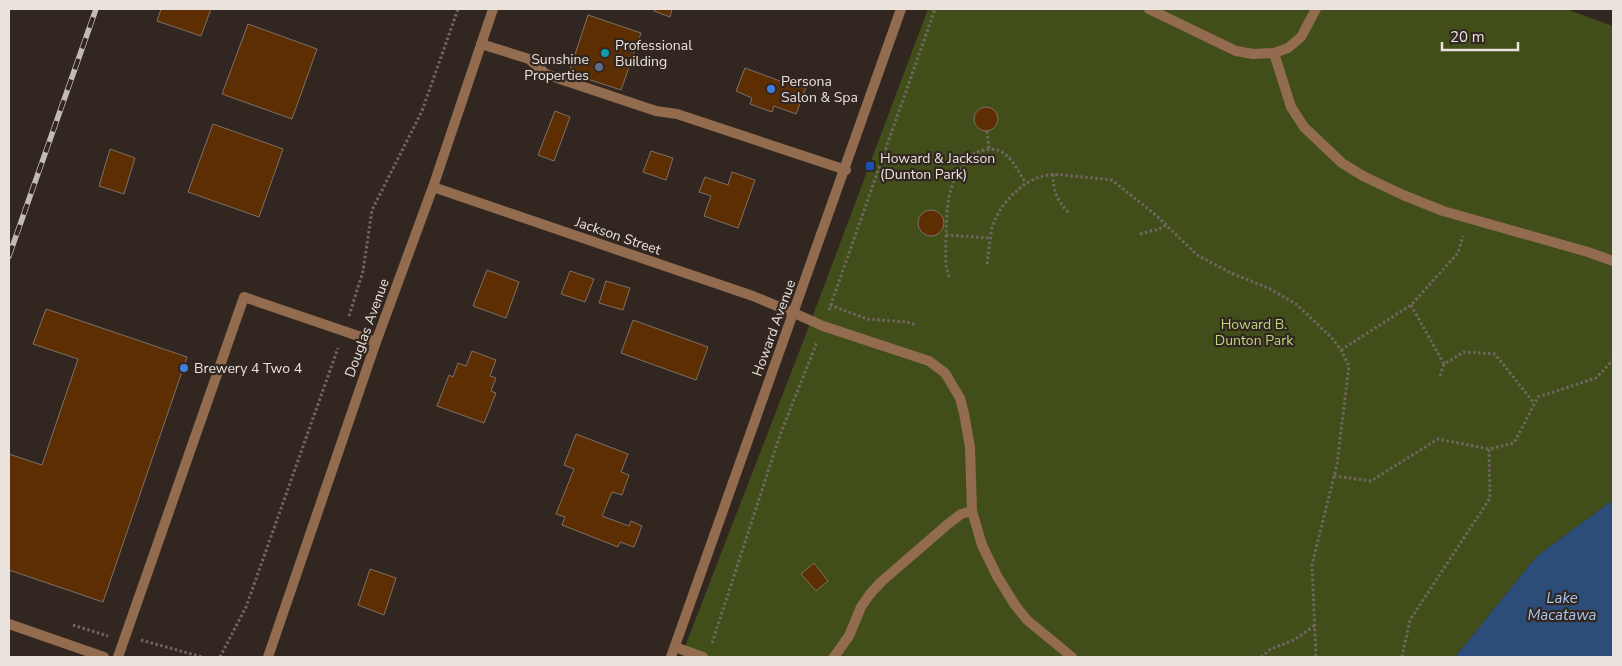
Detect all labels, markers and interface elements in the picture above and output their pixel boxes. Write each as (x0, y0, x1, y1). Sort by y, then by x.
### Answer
scale bar (1442, 20, 1518, 52)
text: 20 m (1450, 27, 1485, 47)
place label: Professional Building (615, 36, 693, 71)
marker: Professional Building (599, 47, 611, 59)
place label: Sunshine Properties (524, 50, 589, 85)
marker: Sunshine Properties (593, 61, 605, 73)
place label: Persona Salon & Spa (781, 72, 858, 107)
marker: Persona Salon & Spa (765, 83, 777, 95)
place label: Howard & Jackson (Dunton Park) (880, 149, 995, 184)
marker: Howard & Jackson (Dunton Park) (864, 160, 876, 172)
street label: Jackson Street (572, 212, 664, 260)
street label: Douglas Avenue (340, 276, 394, 380)
street label: Howard Avenue (748, 277, 800, 379)
park label: Howard B. Dunton Park (1215, 315, 1294, 350)
place label: Brewery 4 Two 4 (194, 359, 302, 378)
marker: Brewery 4 Two 4 (178, 362, 190, 374)
water label: Lake Macatawa (1527, 588, 1597, 625)

